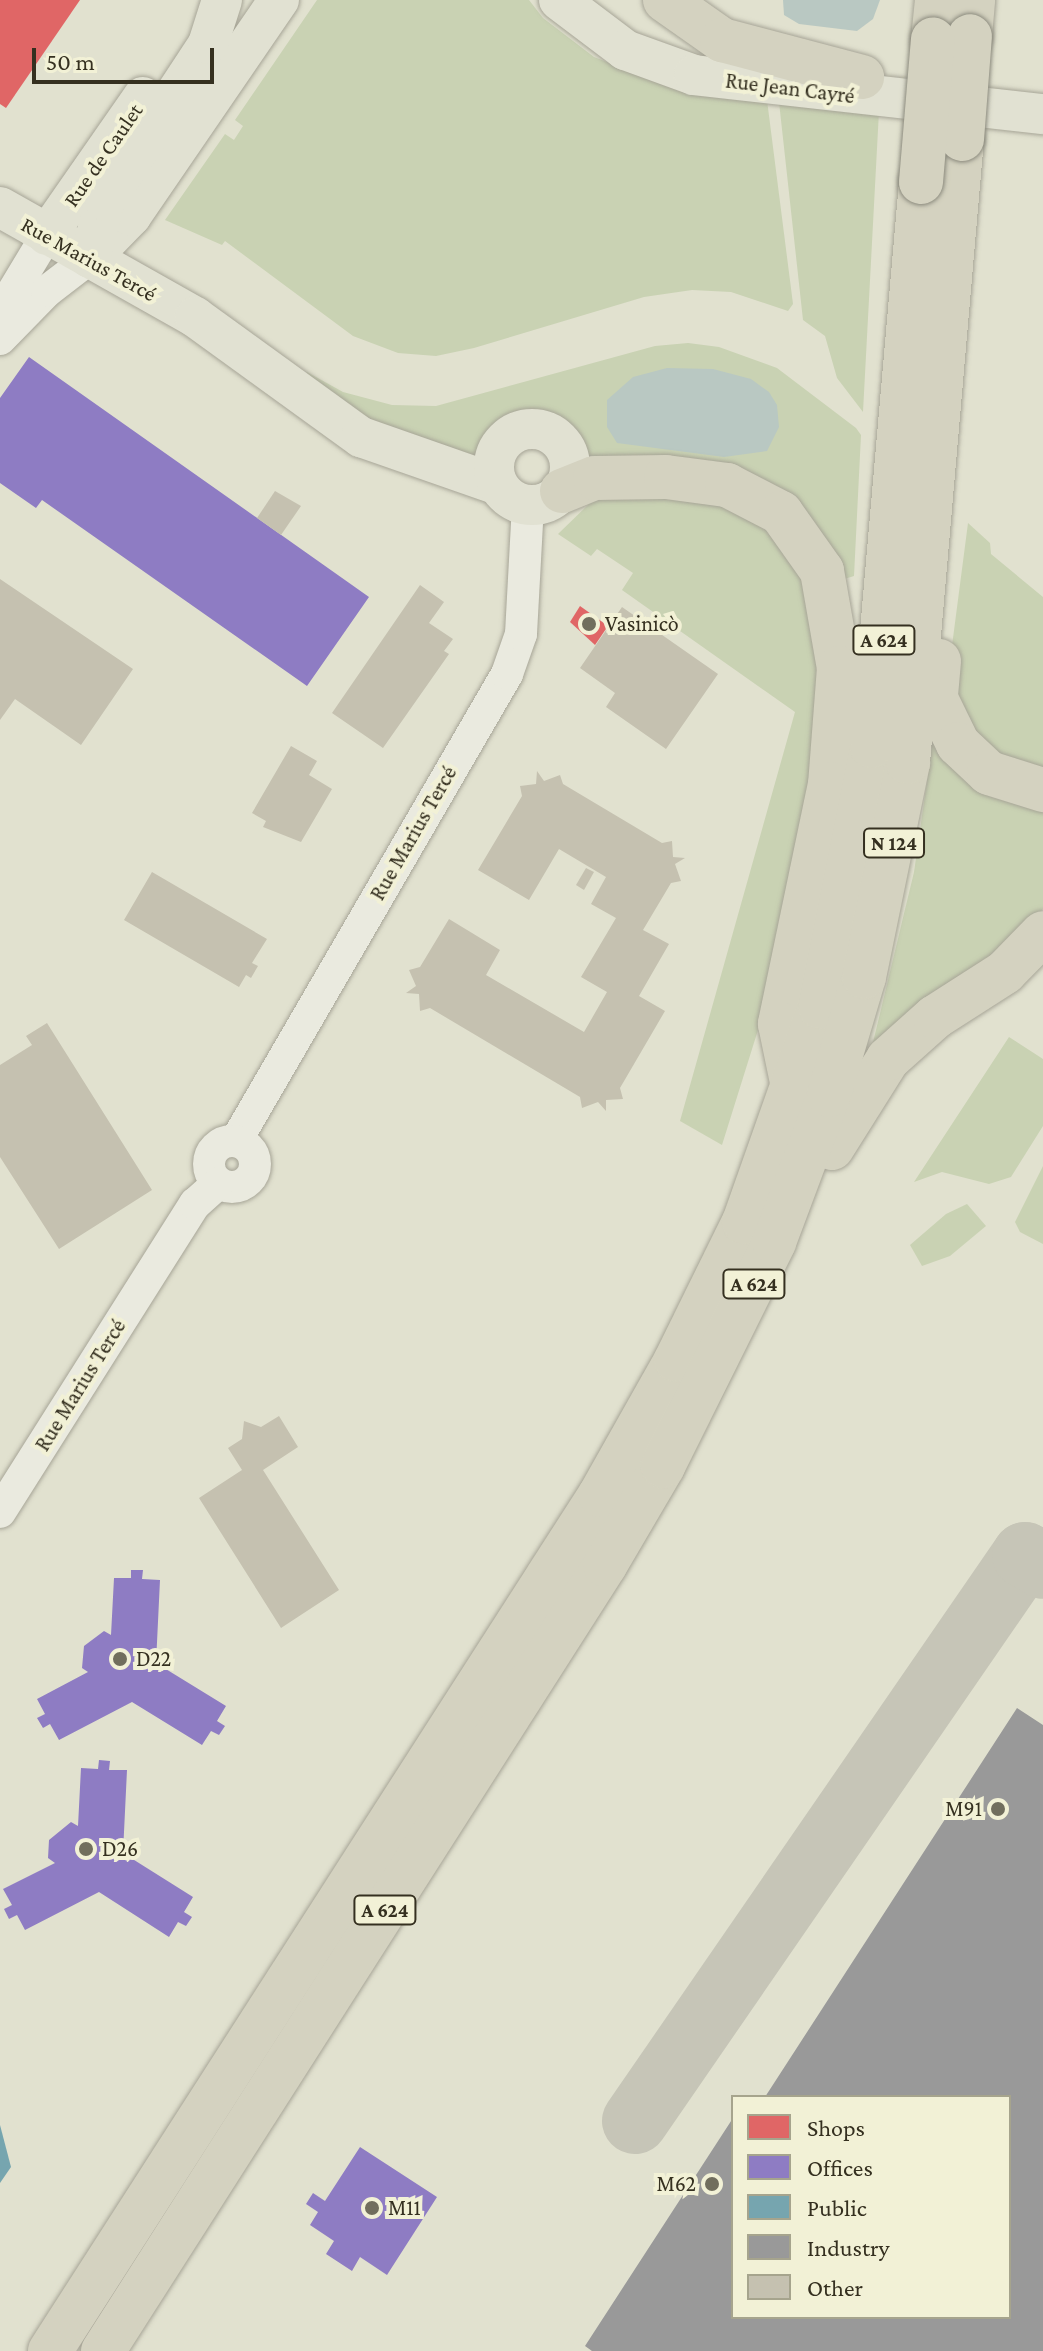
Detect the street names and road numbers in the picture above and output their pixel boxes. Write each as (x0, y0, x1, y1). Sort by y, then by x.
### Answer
street label: Rue Jean Cayré (724, 67, 856, 109)
street label: Rue de Caulet (58, 98, 148, 212)
street label: Rue Marius Tercé (17, 211, 161, 307)
road number: A 624 (852, 624, 916, 656)
street label: Rue Marius Tercé (364, 761, 462, 905)
road number: N 124 (862, 827, 926, 859)
road number: A 624 (722, 1268, 786, 1300)
street label: Rue Marius Tercé (29, 1314, 131, 1456)
road number: A 624 (353, 1894, 417, 1926)

